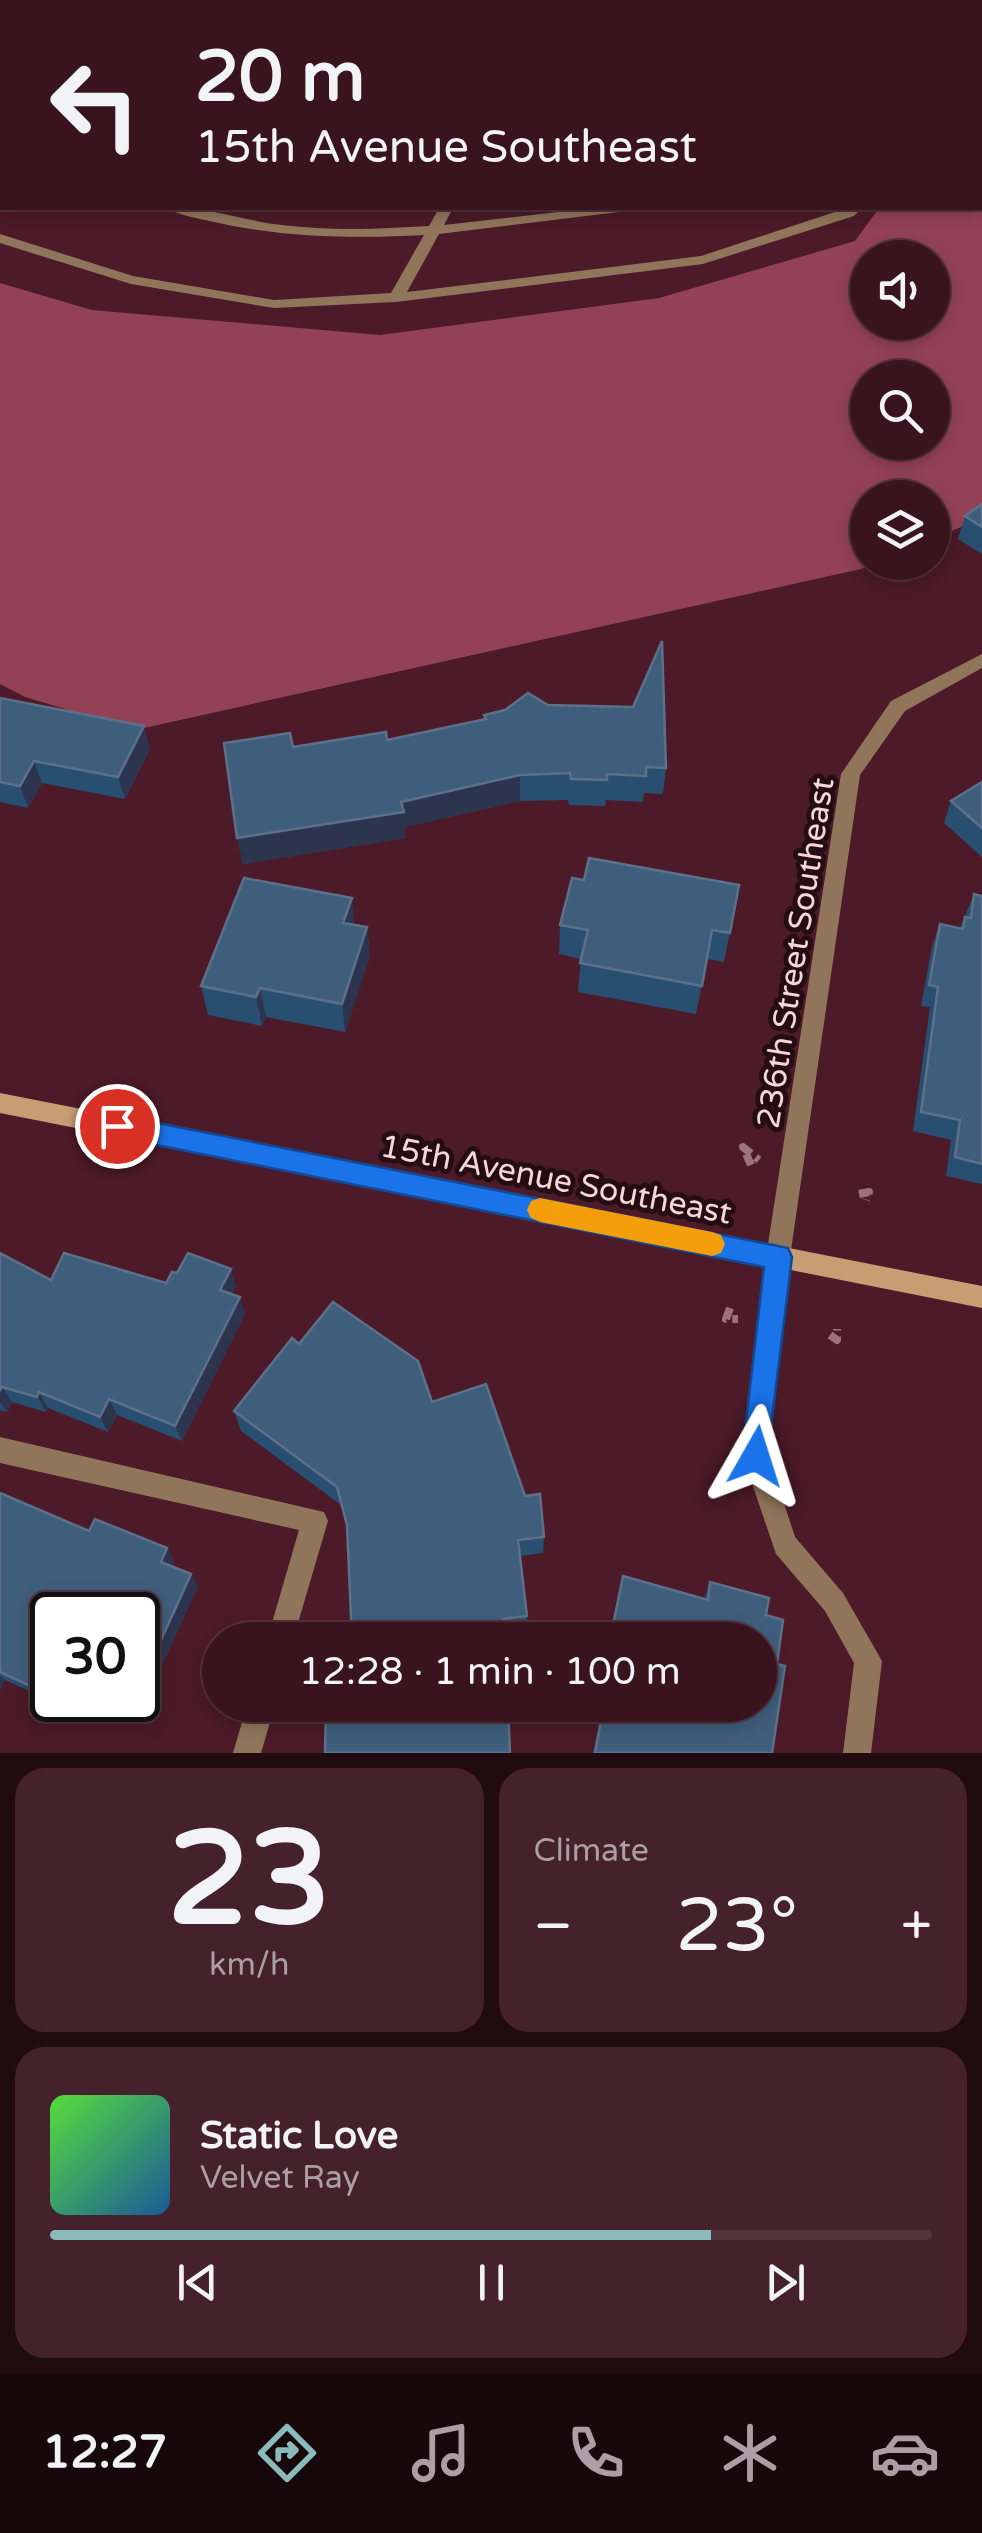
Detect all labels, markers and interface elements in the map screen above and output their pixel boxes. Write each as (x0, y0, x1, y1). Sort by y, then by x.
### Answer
text: 20 m (195, 36, 365, 120)
icon: left (30, 40, 160, 170)
text: 15th Avenue Southeast (195, 121, 697, 175)
map controls (850, 240, 950, 580)
button: sound (850, 240, 950, 340)
button: search (850, 360, 950, 460)
button: layers (850, 480, 950, 580)
street label: 236th Street Southeast (750, 775, 842, 1131)
pin (75, 1084, 160, 1169)
icon: arrive (90, 1099, 145, 1154)
street label: 15th Avenue Southeast (377, 1127, 735, 1233)
position arrow (704, 1404, 808, 1508)
speed limit sign: 30 (30, 1592, 160, 1722)
text: 12:28 · 1 min · 100 m (298, 1649, 681, 1695)
text: 23 (168, 1803, 331, 1959)
text: Climate (534, 1832, 649, 1870)
text: 23° (676, 1881, 798, 1971)
text: − (534, 1894, 573, 1960)
text: + (901, 1894, 932, 1960)
text: km/h (209, 1946, 289, 1984)
text: Static Love (200, 2113, 398, 2159)
text: Velvet Ray (200, 2159, 360, 2197)
icon: previous (170, 2255, 225, 2310)
icon: pause (464, 2255, 519, 2310)
icon: next (758, 2255, 813, 2310)
icon: directions (252, 2418, 322, 2488)
icon: music (406, 2418, 476, 2488)
icon: phone (561, 2418, 631, 2488)
icon: climate (715, 2418, 785, 2488)
icon: car (870, 2418, 940, 2488)
text: 12:27 (42, 2426, 167, 2480)

